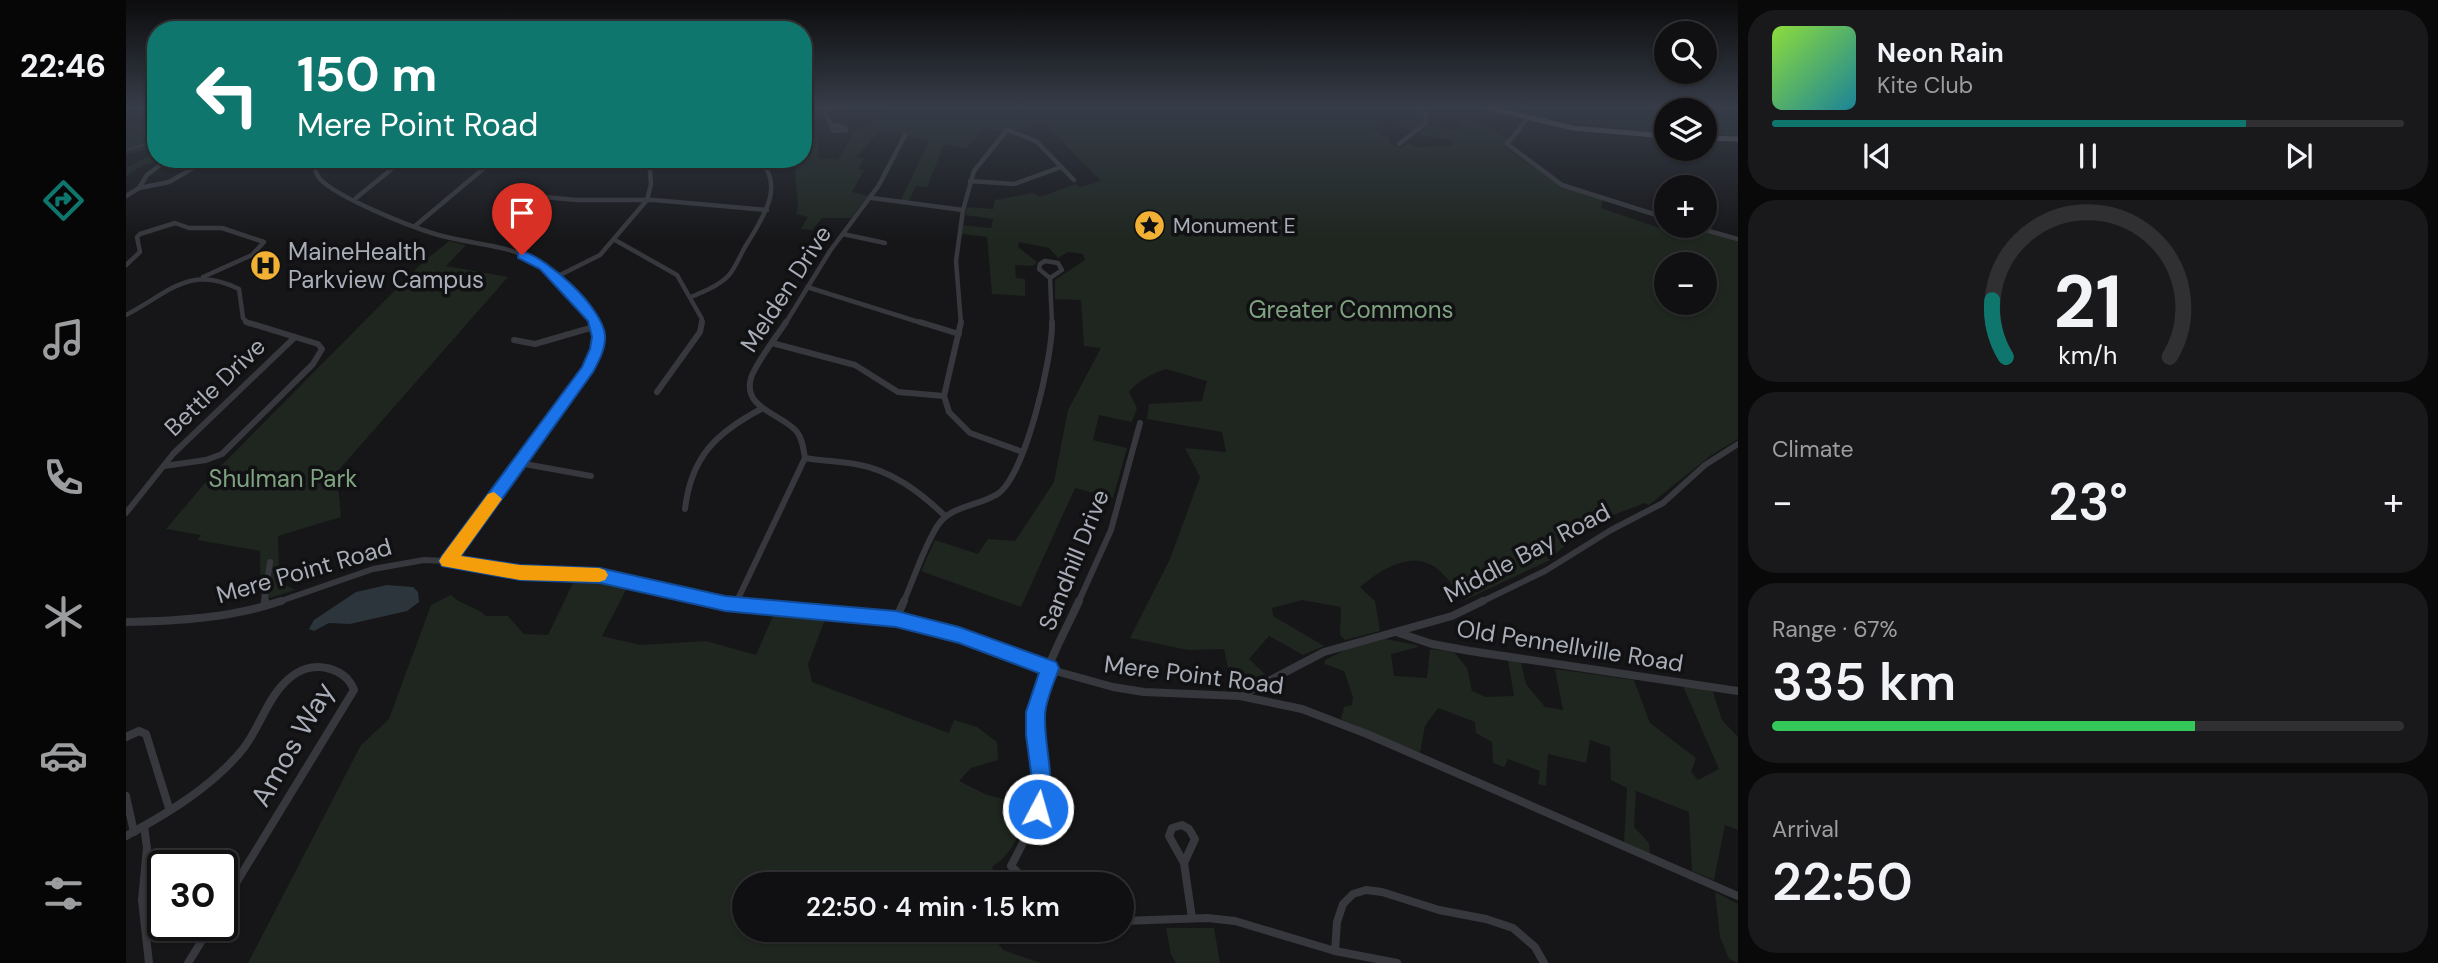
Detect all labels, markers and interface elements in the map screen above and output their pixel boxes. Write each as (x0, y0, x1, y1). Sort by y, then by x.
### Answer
map controls (1654, 21, 1717, 315)
button: search (1654, 21, 1717, 84)
text: Neon Rain (1877, 36, 2004, 70)
text: 150 m (297, 42, 437, 106)
text: 22:46 (20, 45, 106, 87)
icon: left (182, 49, 273, 140)
text: Kite Club (1877, 70, 1973, 100)
button: layers (1654, 98, 1717, 161)
text: Mere Point Road (297, 104, 538, 146)
icon: previous (1858, 137, 1896, 175)
icon: pause (2069, 137, 2107, 175)
icon: next (2280, 137, 2318, 175)
button: + (1654, 175, 1717, 238)
icon: directions (39, 176, 88, 225)
pin (492, 183, 552, 255)
icon: arrive (503, 194, 541, 232)
place icon: Monument E (1133, 209, 1167, 243)
place label: Monument E (1173, 212, 1296, 240)
street label: Melden Drive (733, 220, 838, 358)
place label: MaineHealth Parkview Campus (288, 236, 484, 295)
hospital icon: MaineHealth Parkview Campus (248, 249, 282, 283)
button: − (1654, 252, 1717, 315)
text: 21 (2054, 256, 2122, 351)
park label: Greater Commons (1248, 294, 1454, 325)
icon: music (39, 315, 88, 364)
street label: Bettle Drive (158, 331, 272, 442)
text: km/h (2058, 339, 2118, 372)
text: Climate (1772, 434, 1854, 464)
icon: phone (39, 453, 88, 502)
park label: Shulman Park (209, 463, 357, 494)
text: 23° (2048, 468, 2128, 536)
text: − (1772, 477, 1793, 527)
text: + (2383, 477, 2404, 527)
street label: Sandhill Drive (1031, 485, 1116, 635)
street label: Middle Bay Road (1438, 496, 1615, 609)
street label: Mere Point Road (213, 531, 395, 610)
icon: climate (39, 592, 88, 641)
street label: Old Pennellville Road (1455, 612, 1686, 679)
text: Range · 67% (1772, 614, 1898, 644)
street label: Mere Point Road (1102, 648, 1286, 701)
text: 335 km (1772, 648, 1956, 716)
street label: Amos Way (242, 675, 343, 813)
icon: car (39, 731, 88, 780)
position arrow (1001, 772, 1075, 846)
text: Arrival (1772, 814, 1839, 844)
text: 22:50 (1772, 848, 1913, 916)
speed limit sign: 30 (147, 850, 238, 941)
icon: filters (39, 869, 88, 918)
text: 22:50 · 4 min · 1.5 km (806, 890, 1060, 924)

